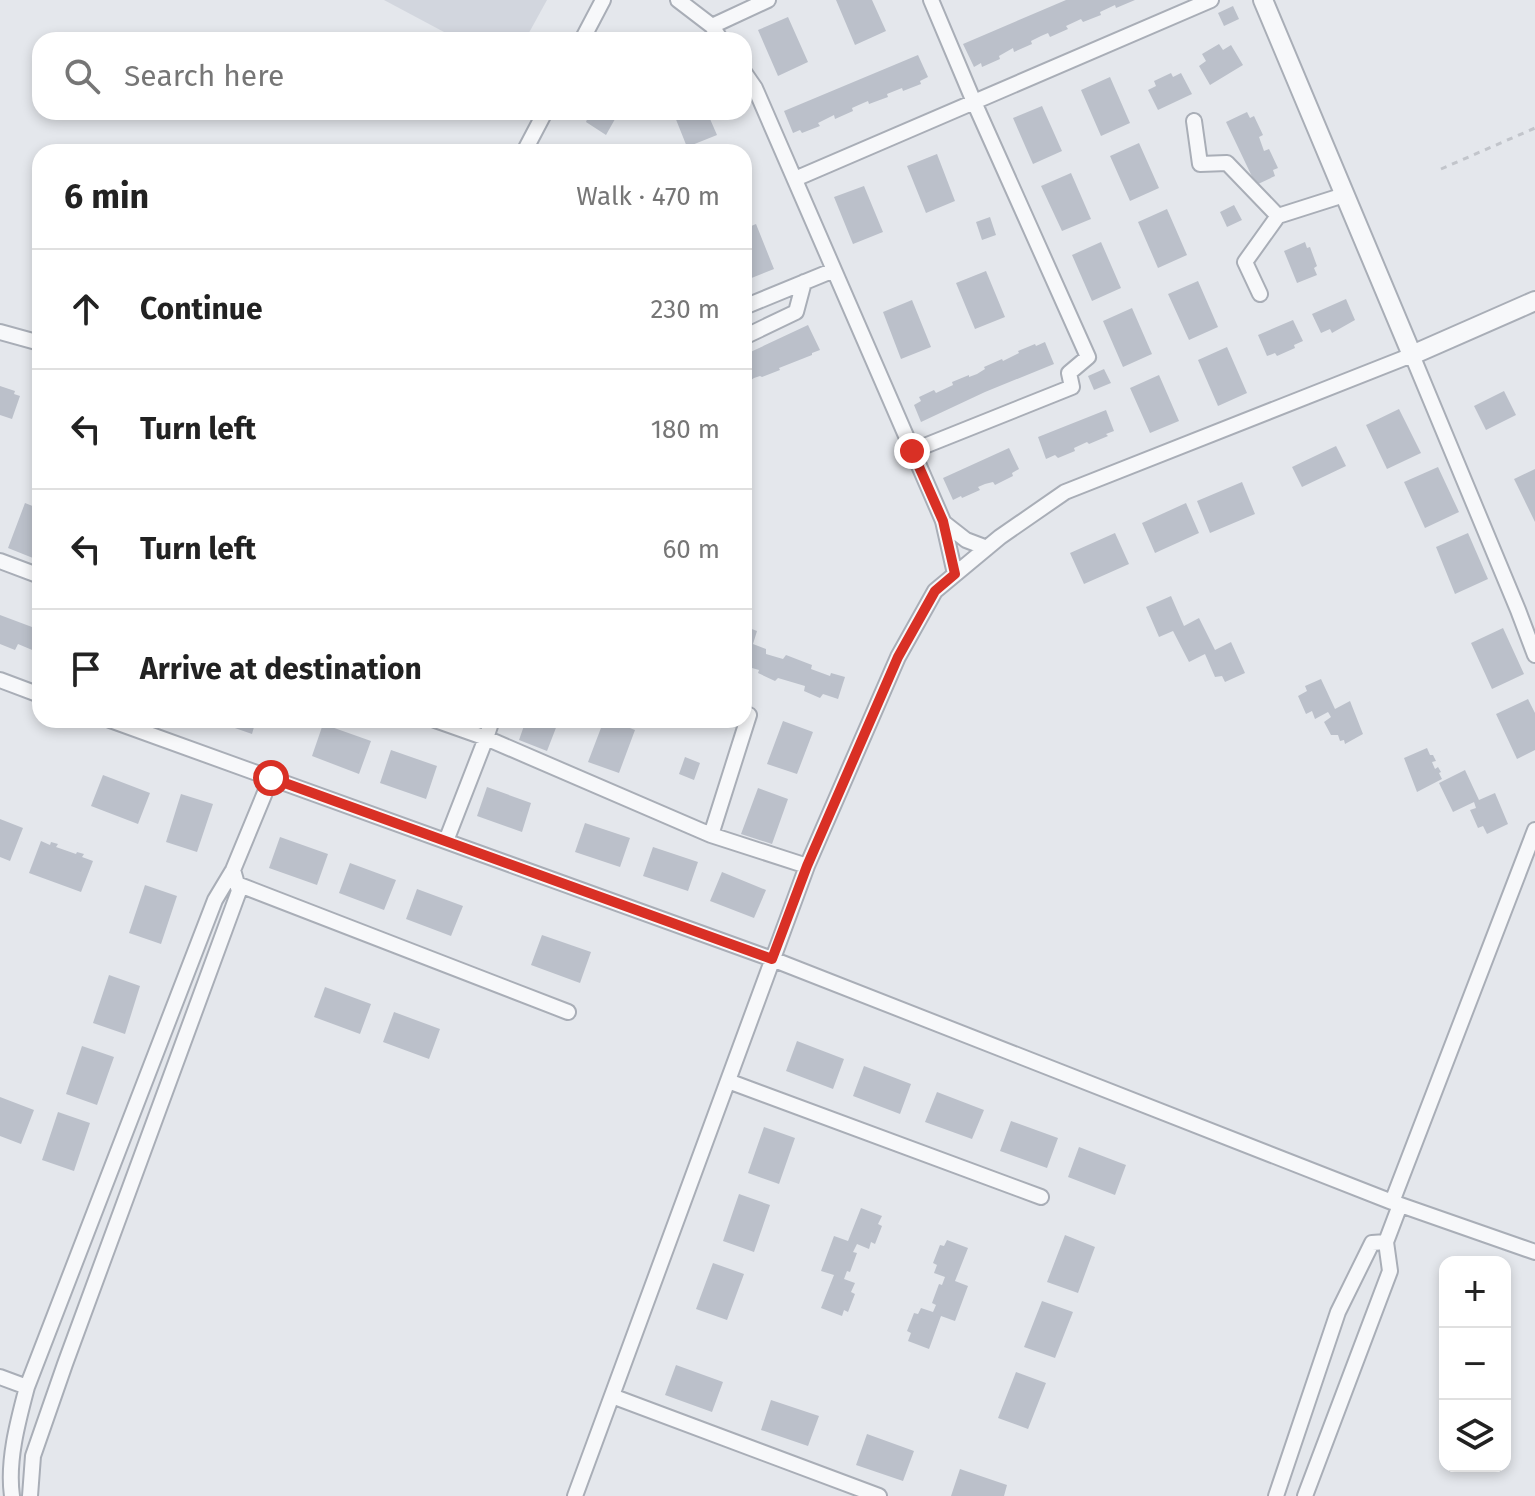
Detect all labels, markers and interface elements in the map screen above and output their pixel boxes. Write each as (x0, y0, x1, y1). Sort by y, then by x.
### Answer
search box (32, 32, 752, 120)
icon: search (60, 54, 104, 98)
text: Search here (124, 58, 284, 94)
text: 6 min (64, 176, 149, 217)
text: Walk · 470 m (576, 181, 720, 212)
icon: ahead (64, 287, 108, 331)
text: Continue (140, 291, 263, 327)
text: 230 m (651, 294, 720, 325)
icon: left (64, 407, 108, 451)
text: Turn left (140, 411, 256, 447)
text: 180 m (651, 414, 720, 445)
route end (894, 433, 930, 469)
icon: left (64, 527, 108, 571)
text: Turn left (140, 531, 256, 567)
text: 60 m (662, 534, 720, 565)
icon: arrive (64, 647, 108, 691)
text: Arrive at destination (140, 651, 422, 687)
route start (253, 760, 289, 796)
map controls (1439, 1256, 1511, 1472)
button: + (1439, 1256, 1511, 1328)
button: − (1439, 1328, 1511, 1400)
button: layers (1439, 1400, 1511, 1472)

